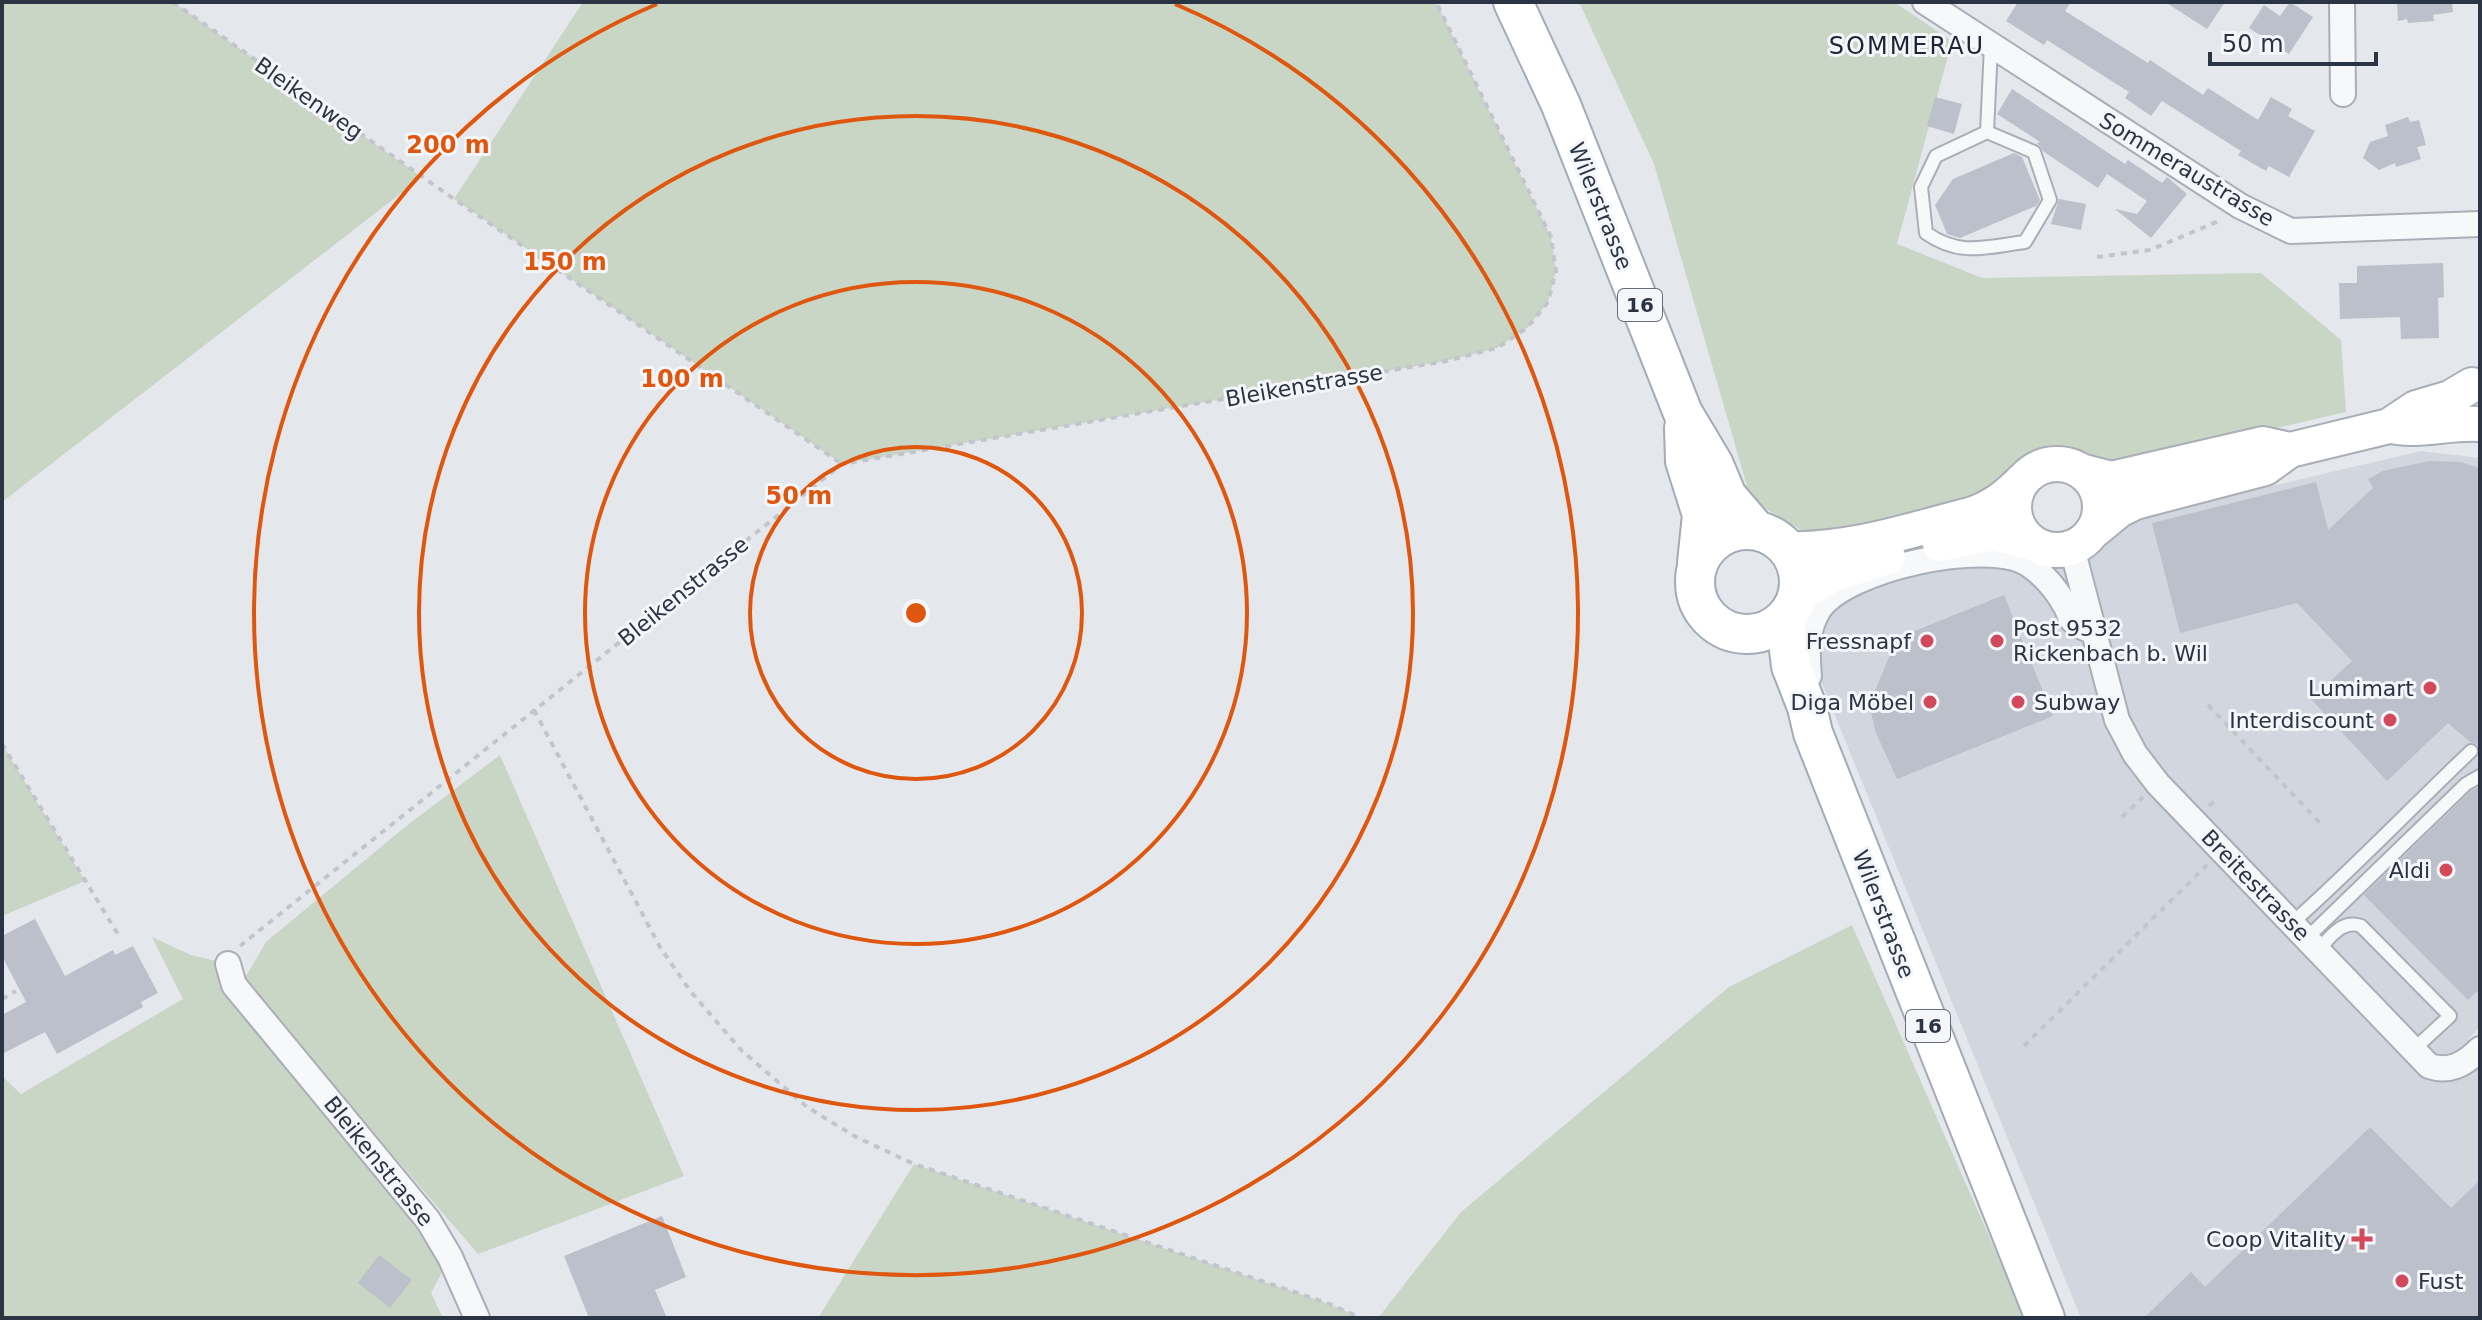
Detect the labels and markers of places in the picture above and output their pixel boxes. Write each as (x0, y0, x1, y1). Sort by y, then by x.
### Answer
centre of rings (902, 599, 930, 627)
place label: Post 9532 Rickenbach b. Wil (2013, 616, 2208, 666)
place label: Fressnapf (1806, 629, 1912, 654)
marker: Fressnapf (1918, 632, 1936, 650)
marker: Post 9532 Rickenbach b. Wil (1988, 632, 2006, 650)
place label: Lumimart (2308, 676, 2414, 701)
marker: Lumimart (2421, 679, 2439, 697)
place label: Diga Möbel (1790, 690, 1914, 715)
place label: Subway (2034, 690, 2120, 715)
marker: Diga Möbel (1921, 693, 1939, 711)
marker: Subway (2009, 693, 2027, 711)
place label: Interdiscount (2229, 708, 2374, 733)
marker: Interdiscount (2381, 711, 2399, 729)
place label: Aldi (2389, 858, 2430, 883)
marker: Aldi (2437, 861, 2455, 879)
place label: Coop Vitality (2206, 1227, 2346, 1252)
marker: Coop Vitality (2353, 1230, 2371, 1248)
place label: Fust (2418, 1269, 2464, 1294)
marker: Fust (2393, 1272, 2411, 1290)

